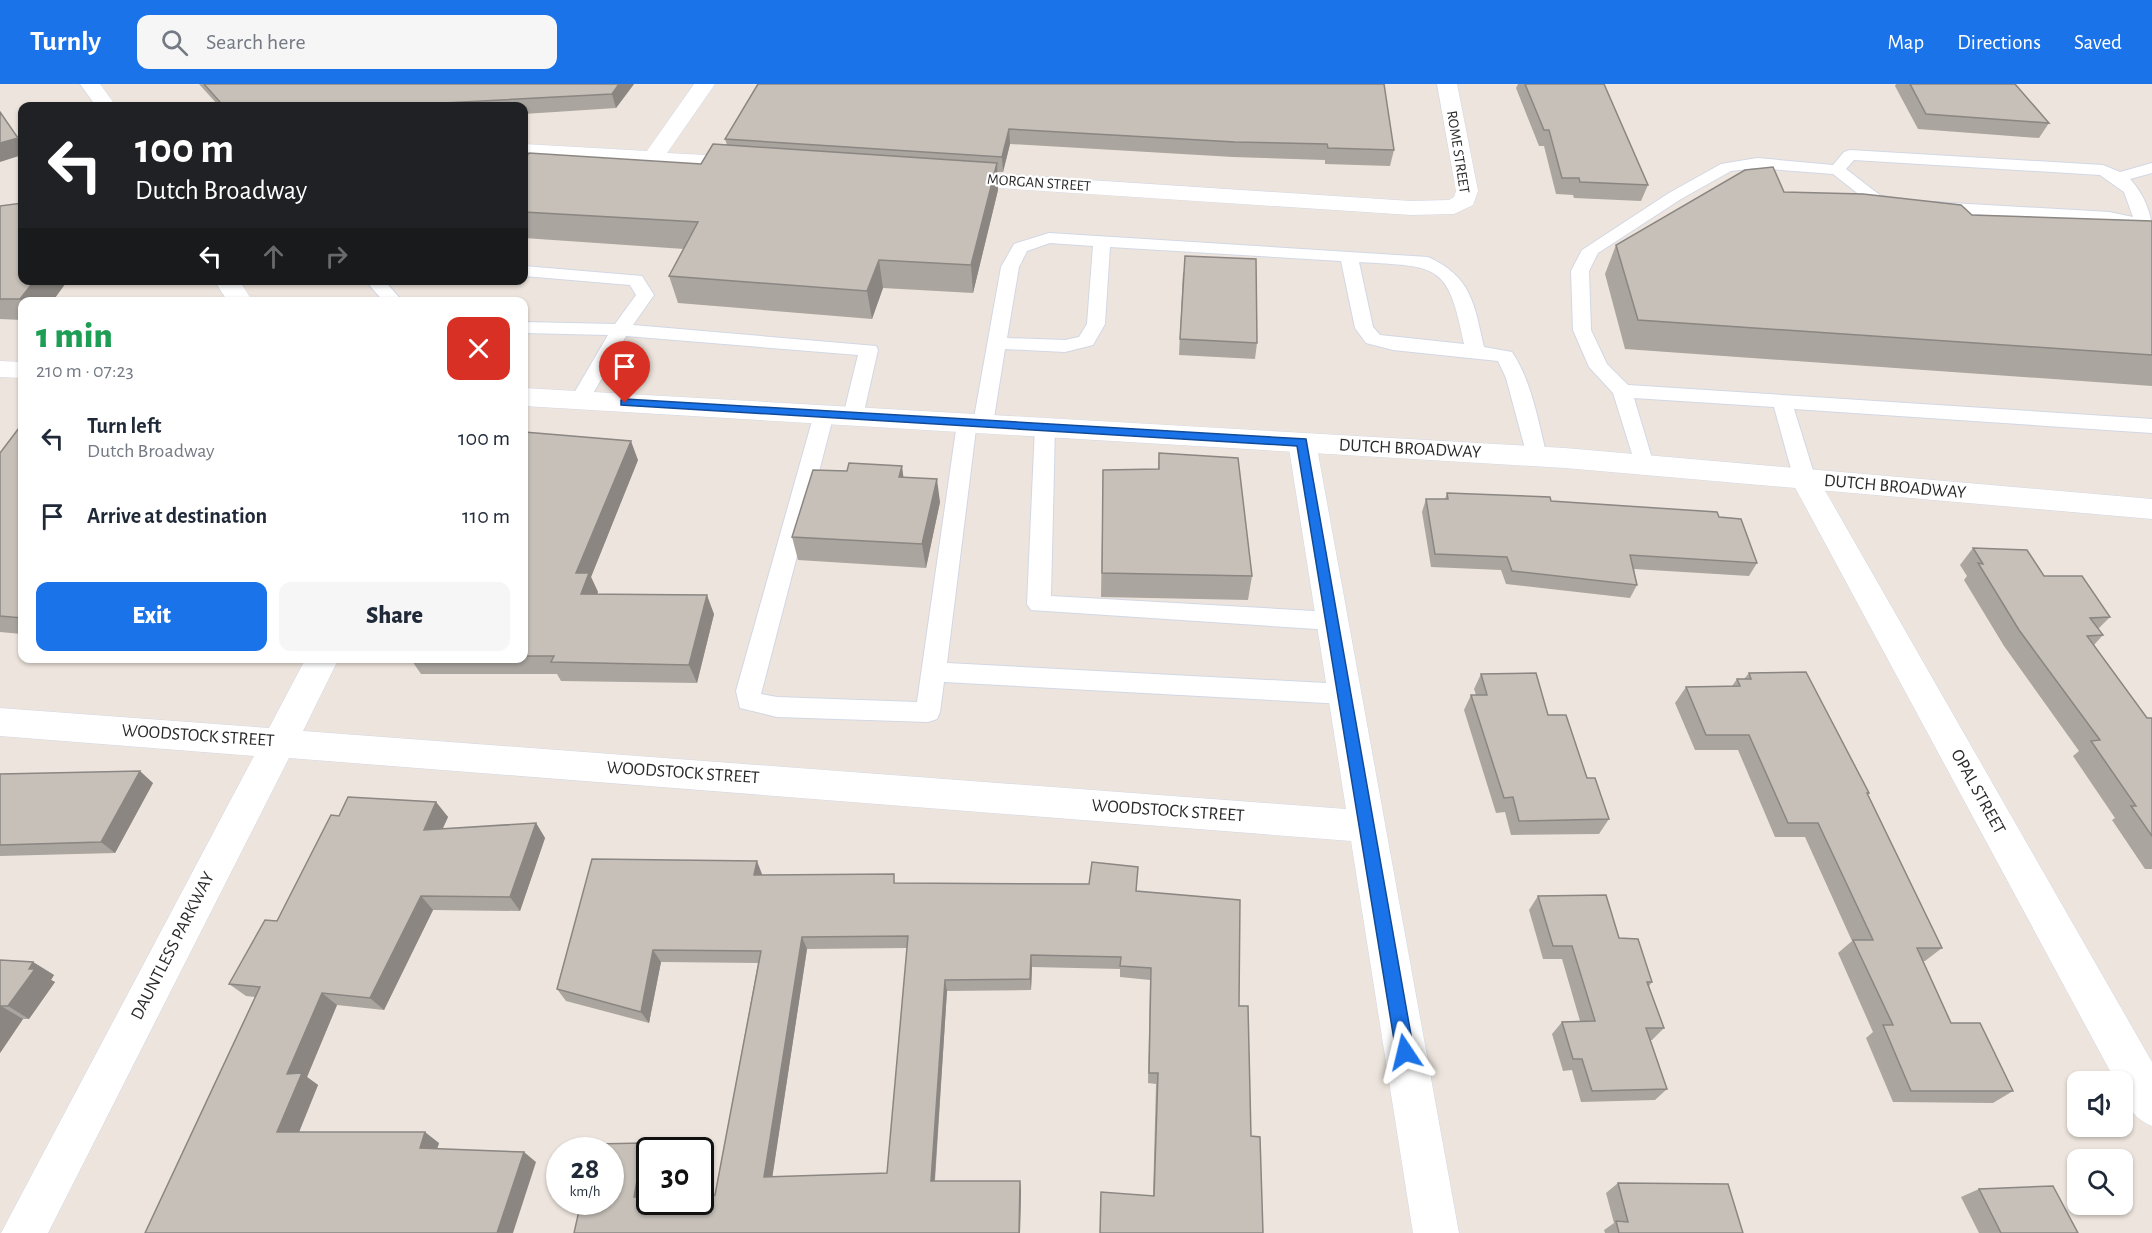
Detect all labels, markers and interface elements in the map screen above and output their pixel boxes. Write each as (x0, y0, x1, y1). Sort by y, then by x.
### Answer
search box (137, 15, 557, 69)
icon: search (158, 26, 191, 59)
text: Turnly (30, 28, 101, 56)
text: Search here (206, 31, 306, 53)
text: Map (1888, 32, 1924, 53)
text: Directions (1957, 32, 2041, 53)
text: Saved (2074, 32, 2122, 53)
street label: ROME STREET (1444, 110, 1472, 195)
icon: left (36, 126, 114, 204)
text: 100 m (135, 128, 234, 170)
street label: MORGAN STREET (986, 172, 1092, 194)
text: Dutch Broadway (135, 177, 307, 204)
icon: left (194, 240, 227, 273)
icon: ahead (257, 240, 290, 273)
icon: right (320, 240, 353, 273)
button: close (447, 317, 510, 380)
text: 1 min (36, 318, 113, 354)
pin (599, 341, 650, 403)
icon: arrive (608, 350, 641, 383)
text: 210 m · 07:23 (36, 361, 134, 381)
text: Turn left (87, 415, 161, 437)
icon: left (36, 422, 69, 455)
text: 100 m (458, 427, 510, 449)
street label: DUTCH BROADWAY (1338, 436, 1482, 462)
text: Dutch Broadway (87, 441, 215, 461)
street label: DUTCH BROADWAY (1823, 472, 1967, 502)
icon: arrive (36, 500, 69, 533)
text: Arrive at destination (87, 505, 267, 527)
text: 110 m (462, 505, 510, 527)
button: Exit (36, 582, 267, 651)
button: Share (279, 582, 510, 651)
street label: WOODSTOCK STREET (121, 722, 275, 750)
street label: OPAL STREET (1947, 747, 2009, 838)
street label: WOODSTOCK STREET (606, 759, 760, 787)
street label: WOODSTOCK STREET (1091, 797, 1245, 825)
street label: DAUNTLESS PARKWAY (128, 869, 218, 1023)
position arrow (1373, 1020, 1437, 1084)
map controls (2067, 1071, 2133, 1215)
button: sound (2067, 1071, 2133, 1137)
speed limit sign: 30 (636, 1137, 714, 1215)
button: search (2067, 1149, 2133, 1215)
text: 28 (571, 1154, 599, 1184)
text: km/h (570, 1184, 600, 1199)

